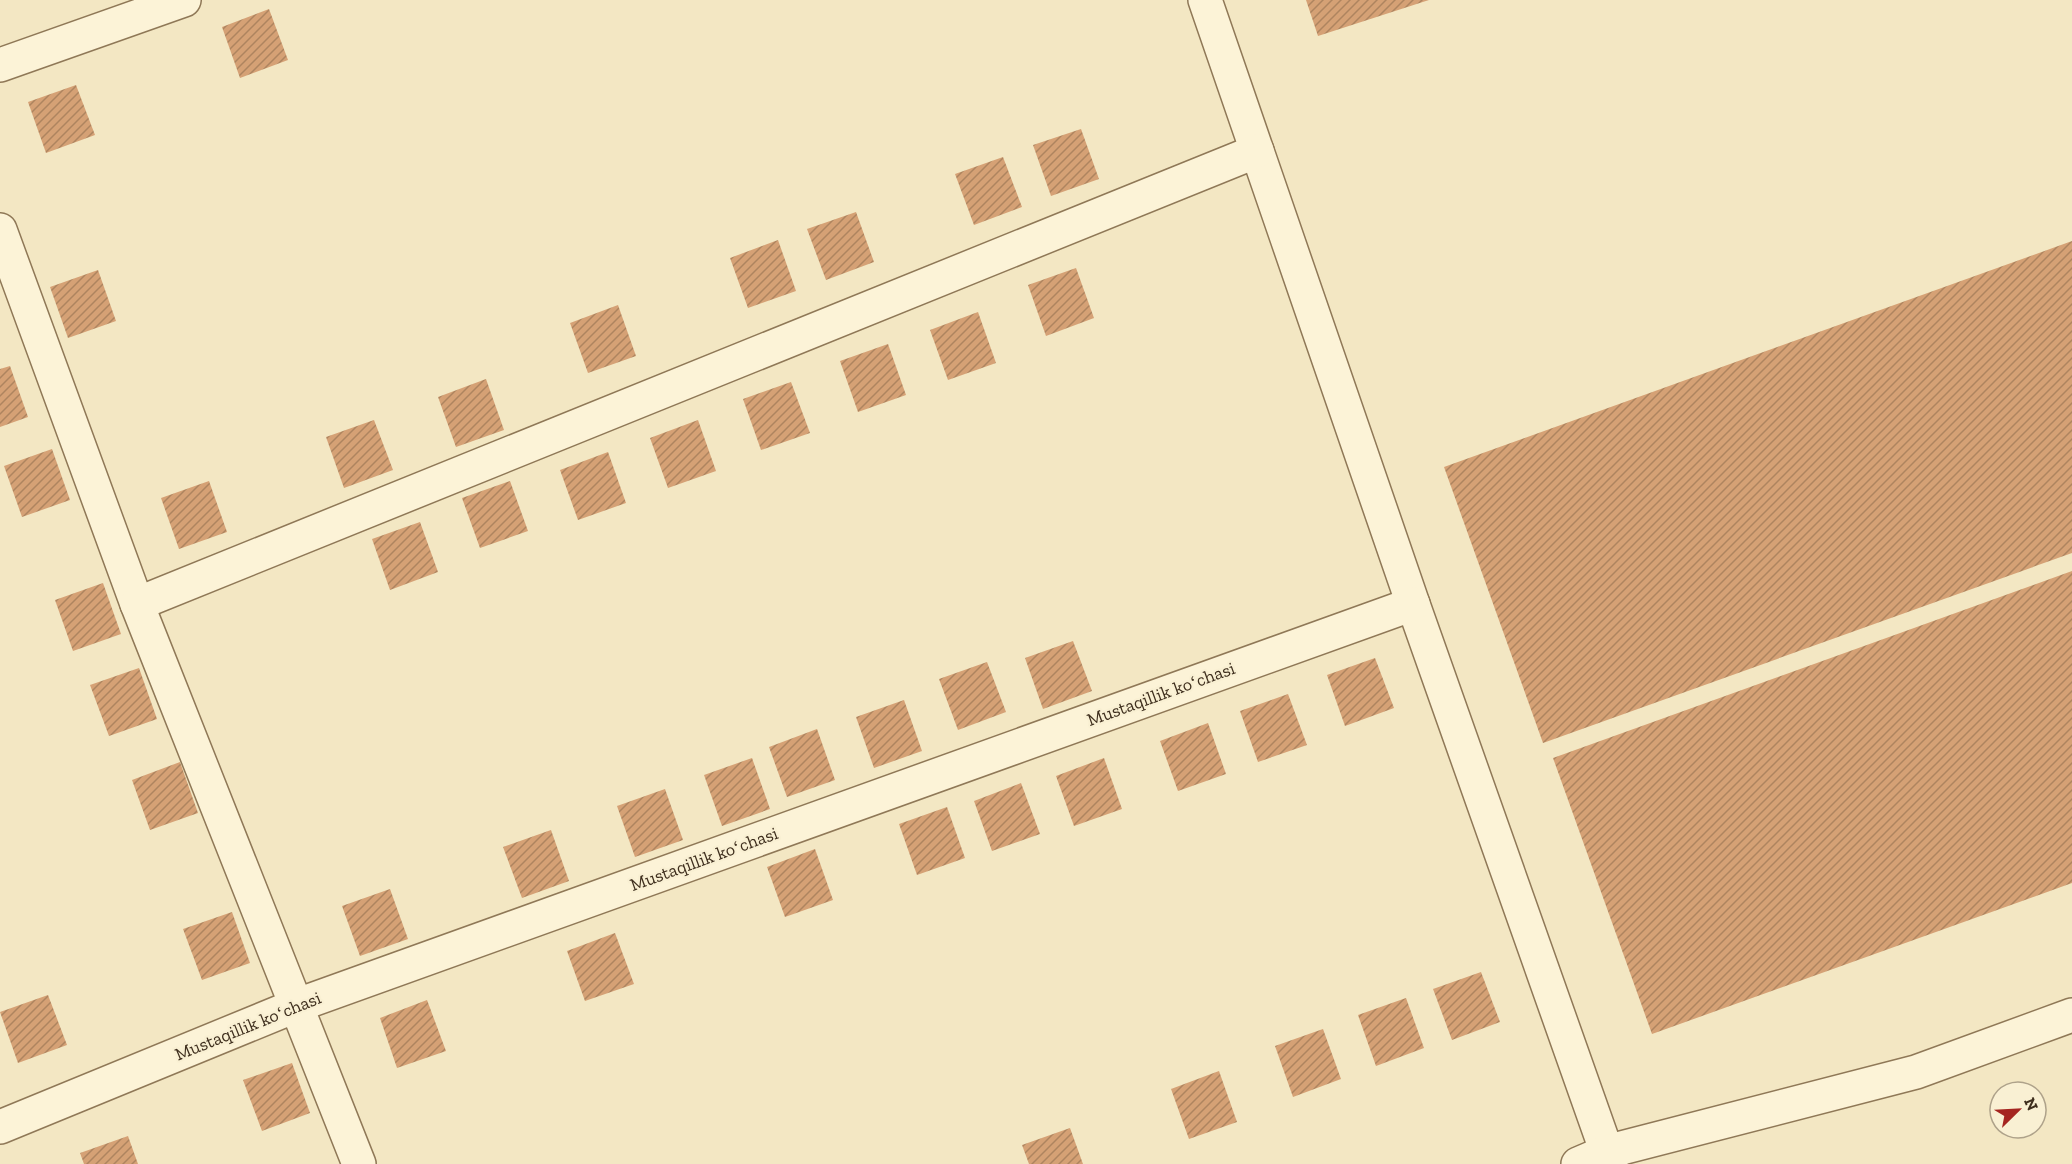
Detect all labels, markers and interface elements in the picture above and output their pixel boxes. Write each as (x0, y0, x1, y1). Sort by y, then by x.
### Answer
street label: Mustaqillik koʻchasi (1084, 657, 1238, 731)
street label: Mustaqillik koʻchasi (627, 822, 781, 896)
street label: Mustaqillik koʻchasi (172, 987, 324, 1065)
north arrow (1988, 1080, 2048, 1140)
text: N (2020, 1095, 2042, 1114)

